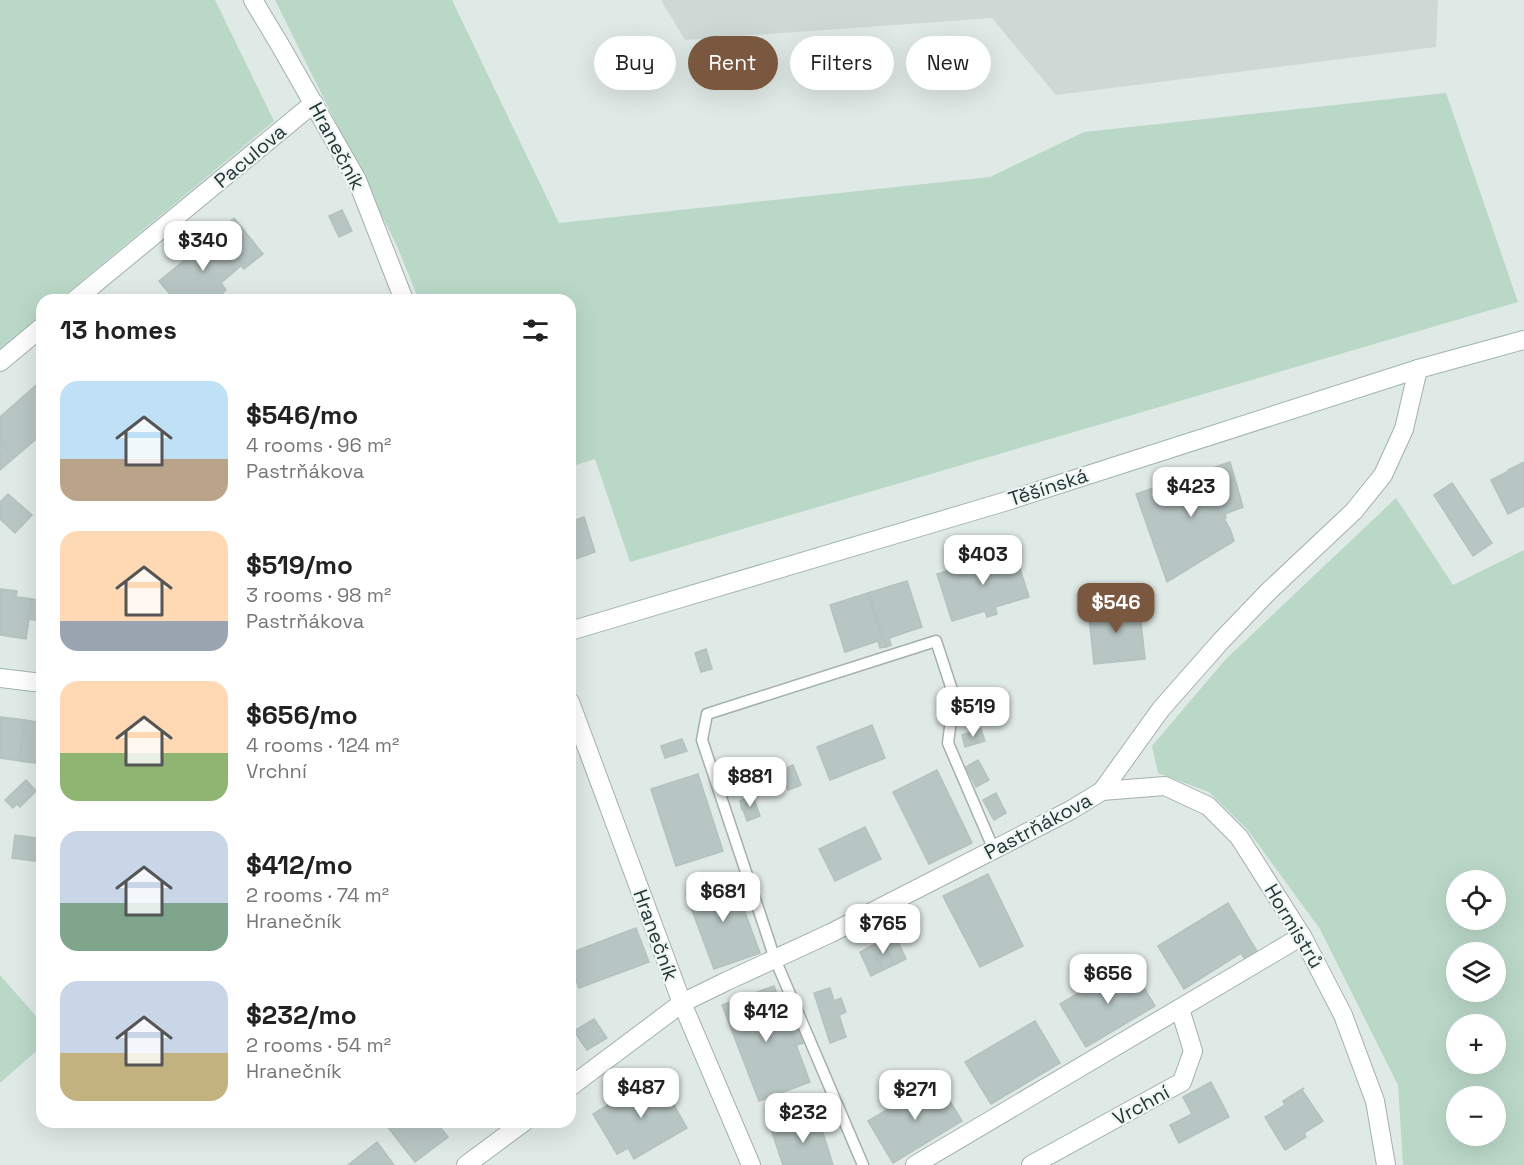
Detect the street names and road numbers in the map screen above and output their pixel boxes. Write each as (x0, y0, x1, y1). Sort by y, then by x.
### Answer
street label: Hranečník (303, 98, 371, 195)
street label: Paculova (209, 118, 291, 194)
street label: Těšínská (1005, 462, 1091, 512)
street label: Pastrňákova (980, 787, 1096, 865)
street label: Hormistrů (1259, 879, 1329, 973)
street label: Hranečník (627, 886, 685, 985)
street label: Vrchní (1108, 1079, 1174, 1131)

